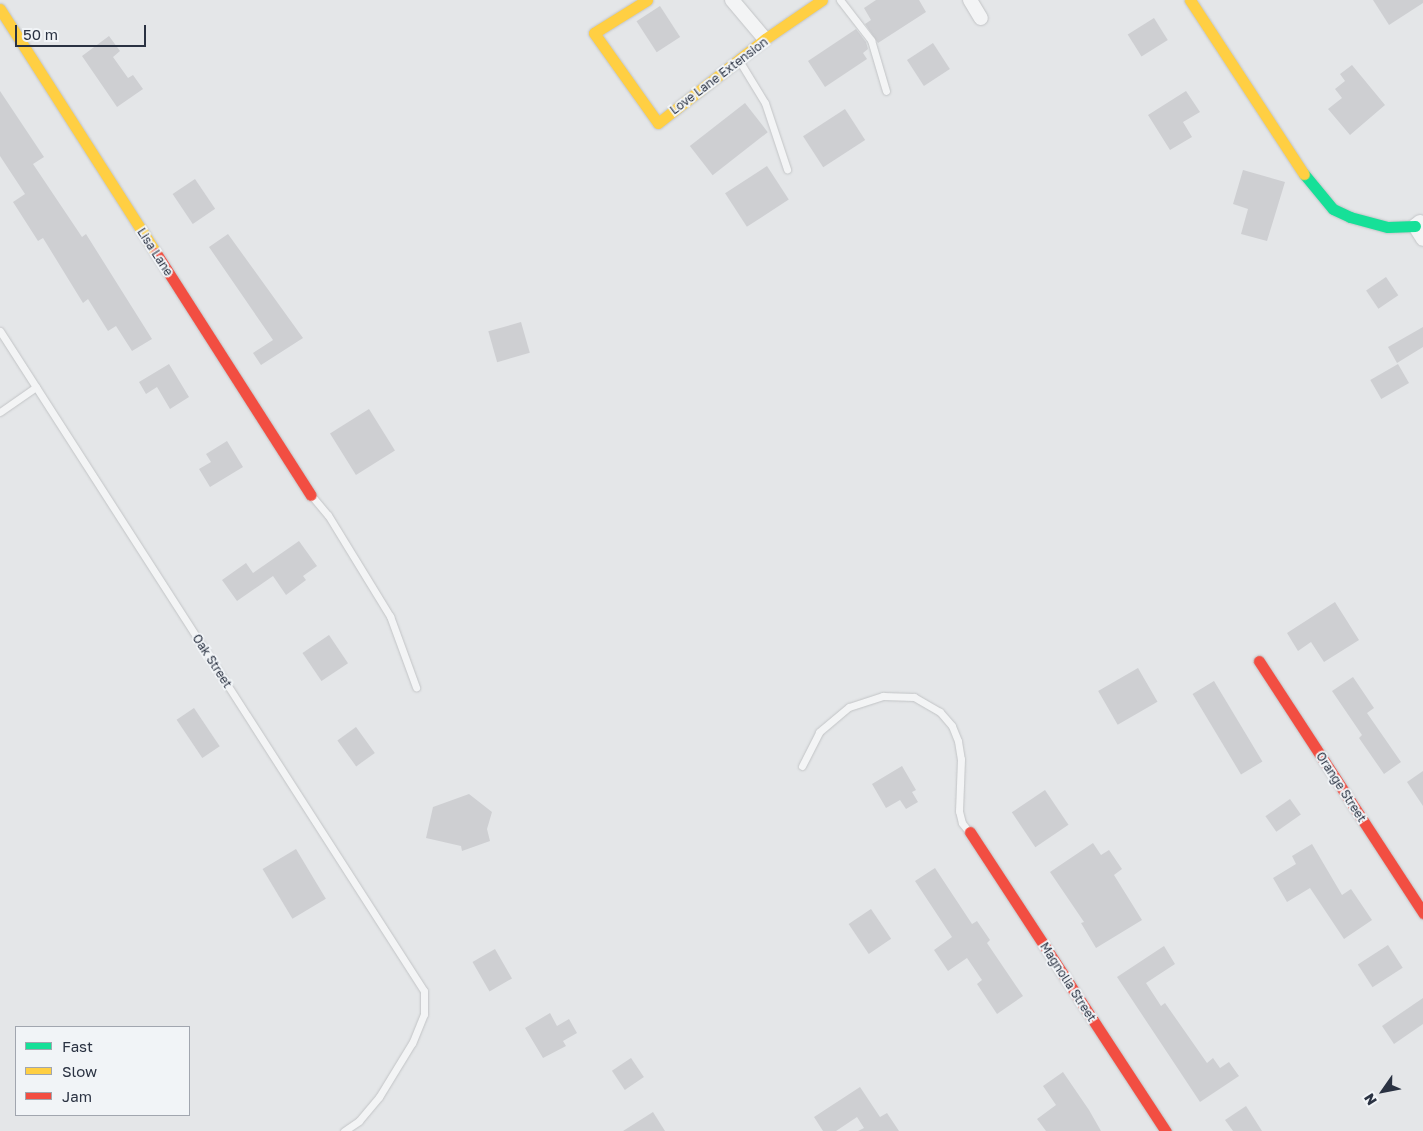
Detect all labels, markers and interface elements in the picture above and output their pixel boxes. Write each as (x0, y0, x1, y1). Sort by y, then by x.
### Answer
scale bar (18, 15, 149, 47)
text: 50 m (23, 25, 58, 43)
street label: Love Lane Extension (667, 35, 771, 117)
street label: Lisa Lane (134, 225, 176, 279)
street label: Oak Street (189, 632, 235, 690)
street label: Orange Street (1313, 749, 1369, 825)
street label: Magnolia Street (1037, 940, 1099, 1024)
legend (15, 1026, 190, 1116)
text: Fast (62, 1037, 93, 1055)
text: Slow (62, 1062, 97, 1080)
north arrow (1358, 1066, 1408, 1116)
text: Jam (62, 1087, 92, 1105)
text: N (1360, 1090, 1380, 1109)

